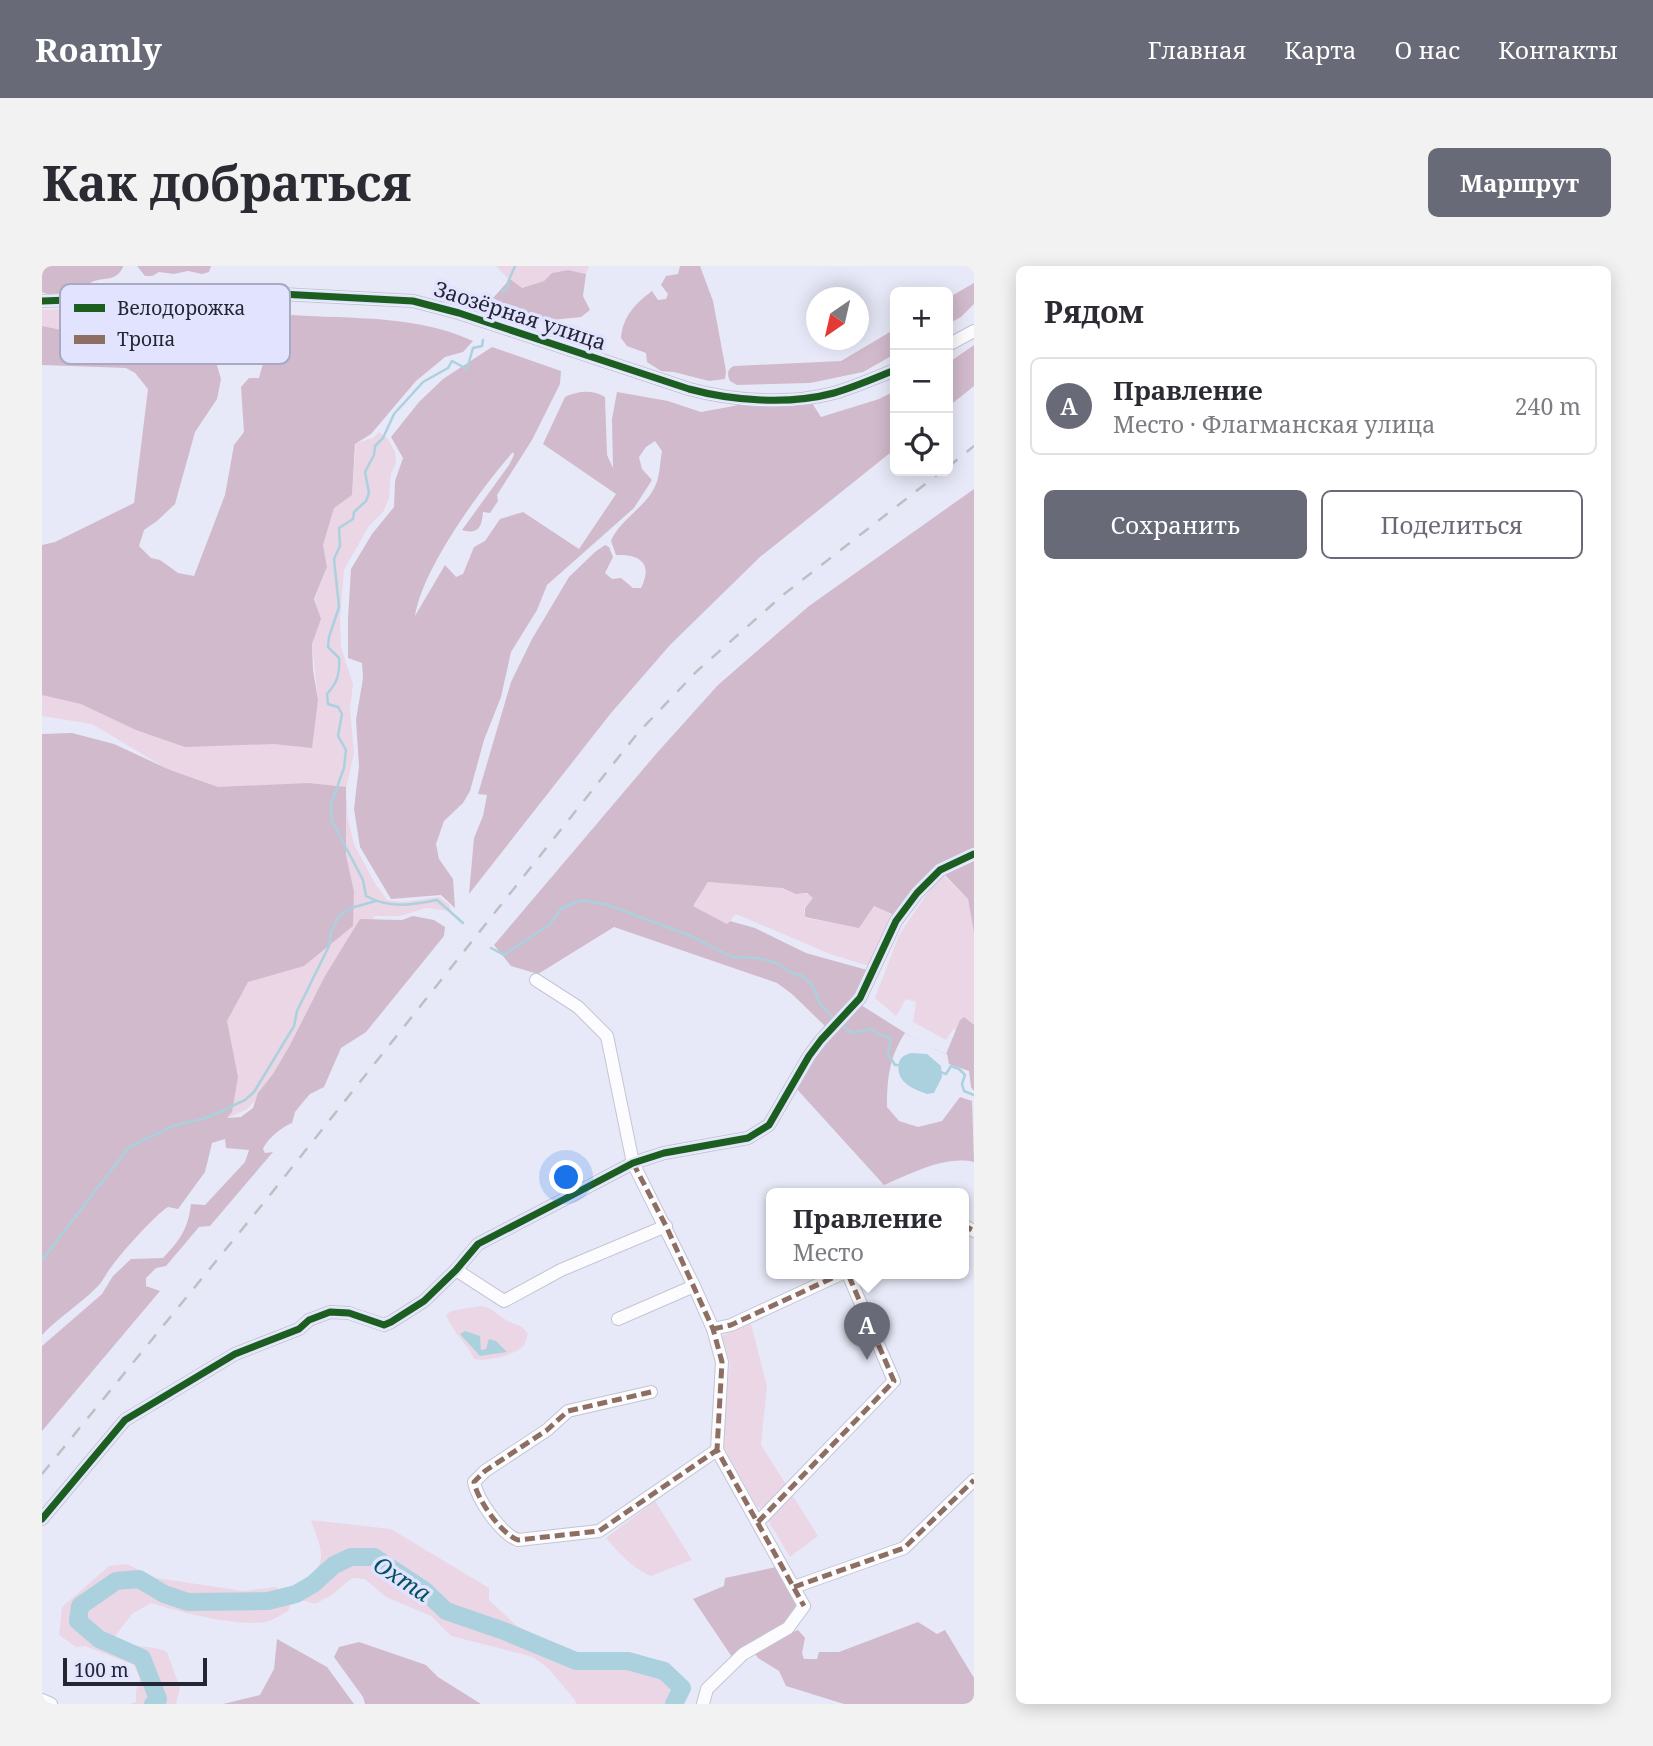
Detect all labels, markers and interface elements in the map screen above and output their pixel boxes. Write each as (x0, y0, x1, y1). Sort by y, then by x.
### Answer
text: Roamly (35, 27, 162, 72)
text: Главная (1148, 33, 1246, 66)
text: Карта (1284, 33, 1357, 66)
text: О нас (1395, 33, 1460, 66)
text: Контакты (1498, 33, 1618, 66)
button: Маршрут (1428, 148, 1611, 217)
text: Как добраться (42, 149, 411, 215)
street label: Заозёрная улица (431, 274, 610, 356)
legend (60, 284, 290, 364)
north arrow (806, 287, 869, 350)
map controls (890, 287, 953, 476)
button: + (890, 287, 953, 350)
text: Рядом (1044, 291, 1144, 332)
text: Велодорожка (117, 295, 245, 321)
text: Тропа (117, 326, 175, 352)
button: − (890, 350, 953, 413)
text: Правление (1113, 372, 1263, 408)
text: A (1060, 390, 1078, 422)
text: 240 m (1515, 390, 1581, 422)
text: Место · Флагманская улица (1113, 408, 1435, 440)
button: locate (890, 413, 953, 476)
button: Сохранить (1044, 490, 1307, 559)
button: Поделиться (1321, 490, 1583, 559)
your location (549, 1160, 583, 1194)
popup (766, 1188, 969, 1279)
text: Правление (793, 1200, 942, 1236)
text: Место (793, 1236, 864, 1268)
pin: A (844, 1302, 890, 1360)
water label: Охта (368, 1548, 438, 1609)
scale bar (63, 1655, 206, 1687)
text: 100 m (74, 1657, 129, 1683)

